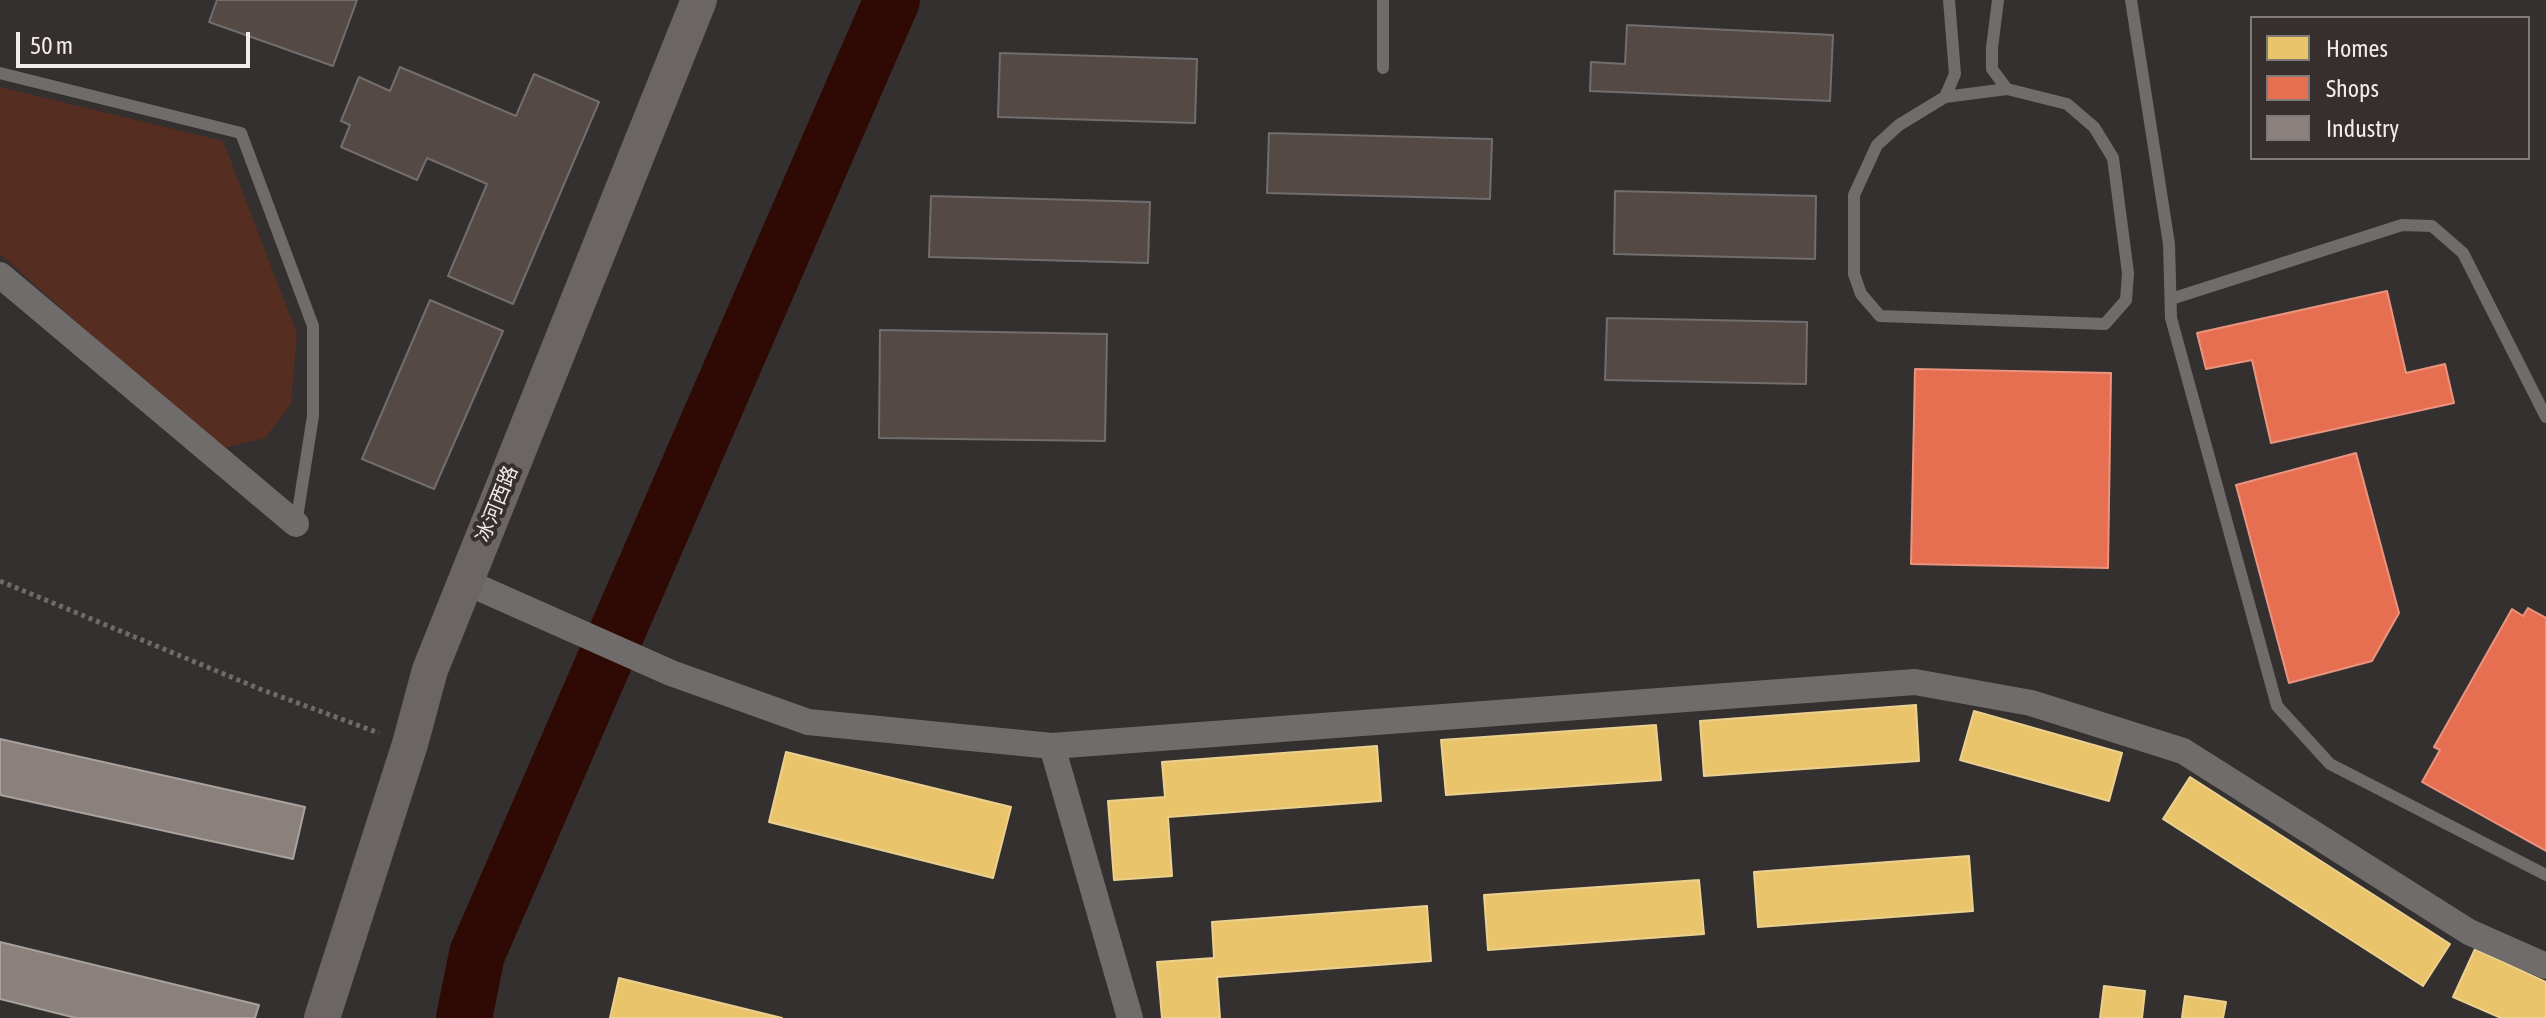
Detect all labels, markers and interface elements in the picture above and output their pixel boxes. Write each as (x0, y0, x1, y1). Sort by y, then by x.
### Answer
scale bar (20, 16, 254, 66)
legend (2250, 16, 2530, 160)
text: 50 m (30, 32, 73, 59)
text: Homes (2326, 35, 2388, 62)
text: Shops (2326, 75, 2379, 102)
text: Industry (2326, 115, 2399, 142)
street label: 冰河西路 (471, 462, 523, 546)

